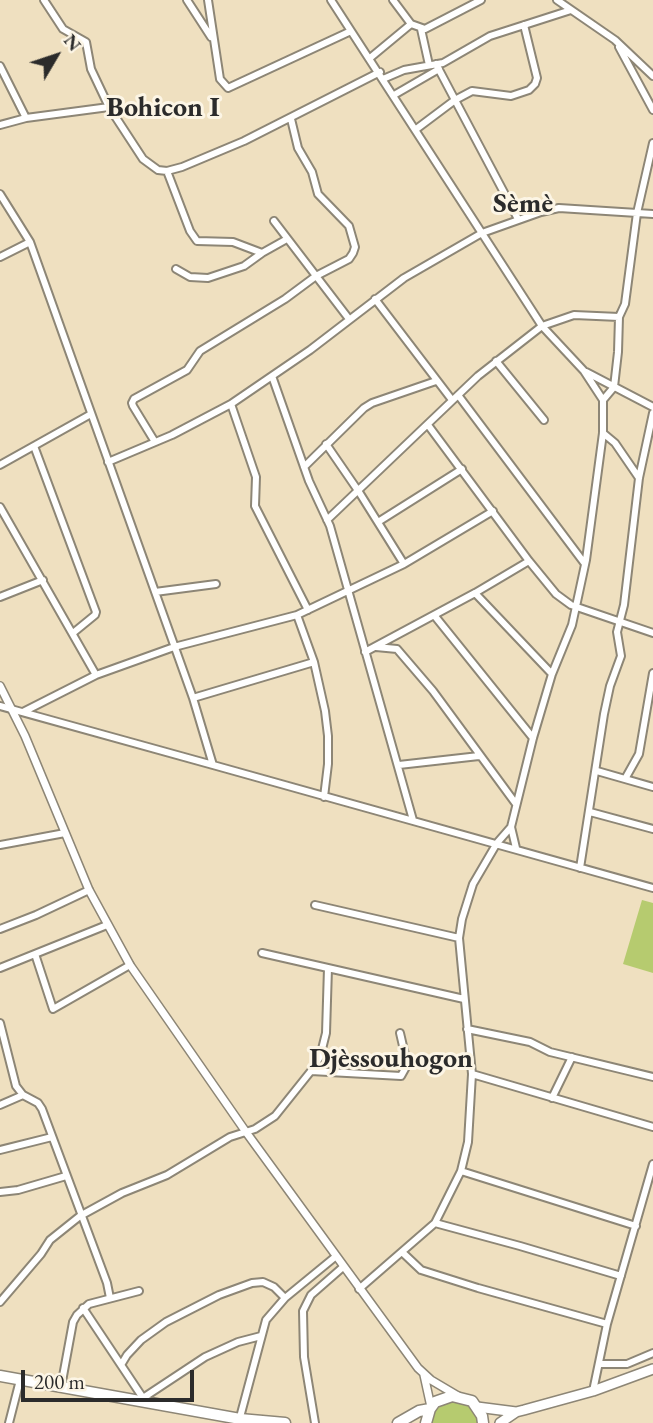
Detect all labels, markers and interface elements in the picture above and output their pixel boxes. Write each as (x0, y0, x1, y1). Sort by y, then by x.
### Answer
north arrow (21, 21, 91, 91)
text: N (58, 29, 87, 56)
district label: Bohicon I (106, 91, 220, 125)
district label: Sèmè (493, 187, 553, 221)
district label: Djèssouhogon (309, 1042, 473, 1076)
scale bar (24, 1356, 198, 1400)
text: 200 m (34, 1368, 85, 1395)

